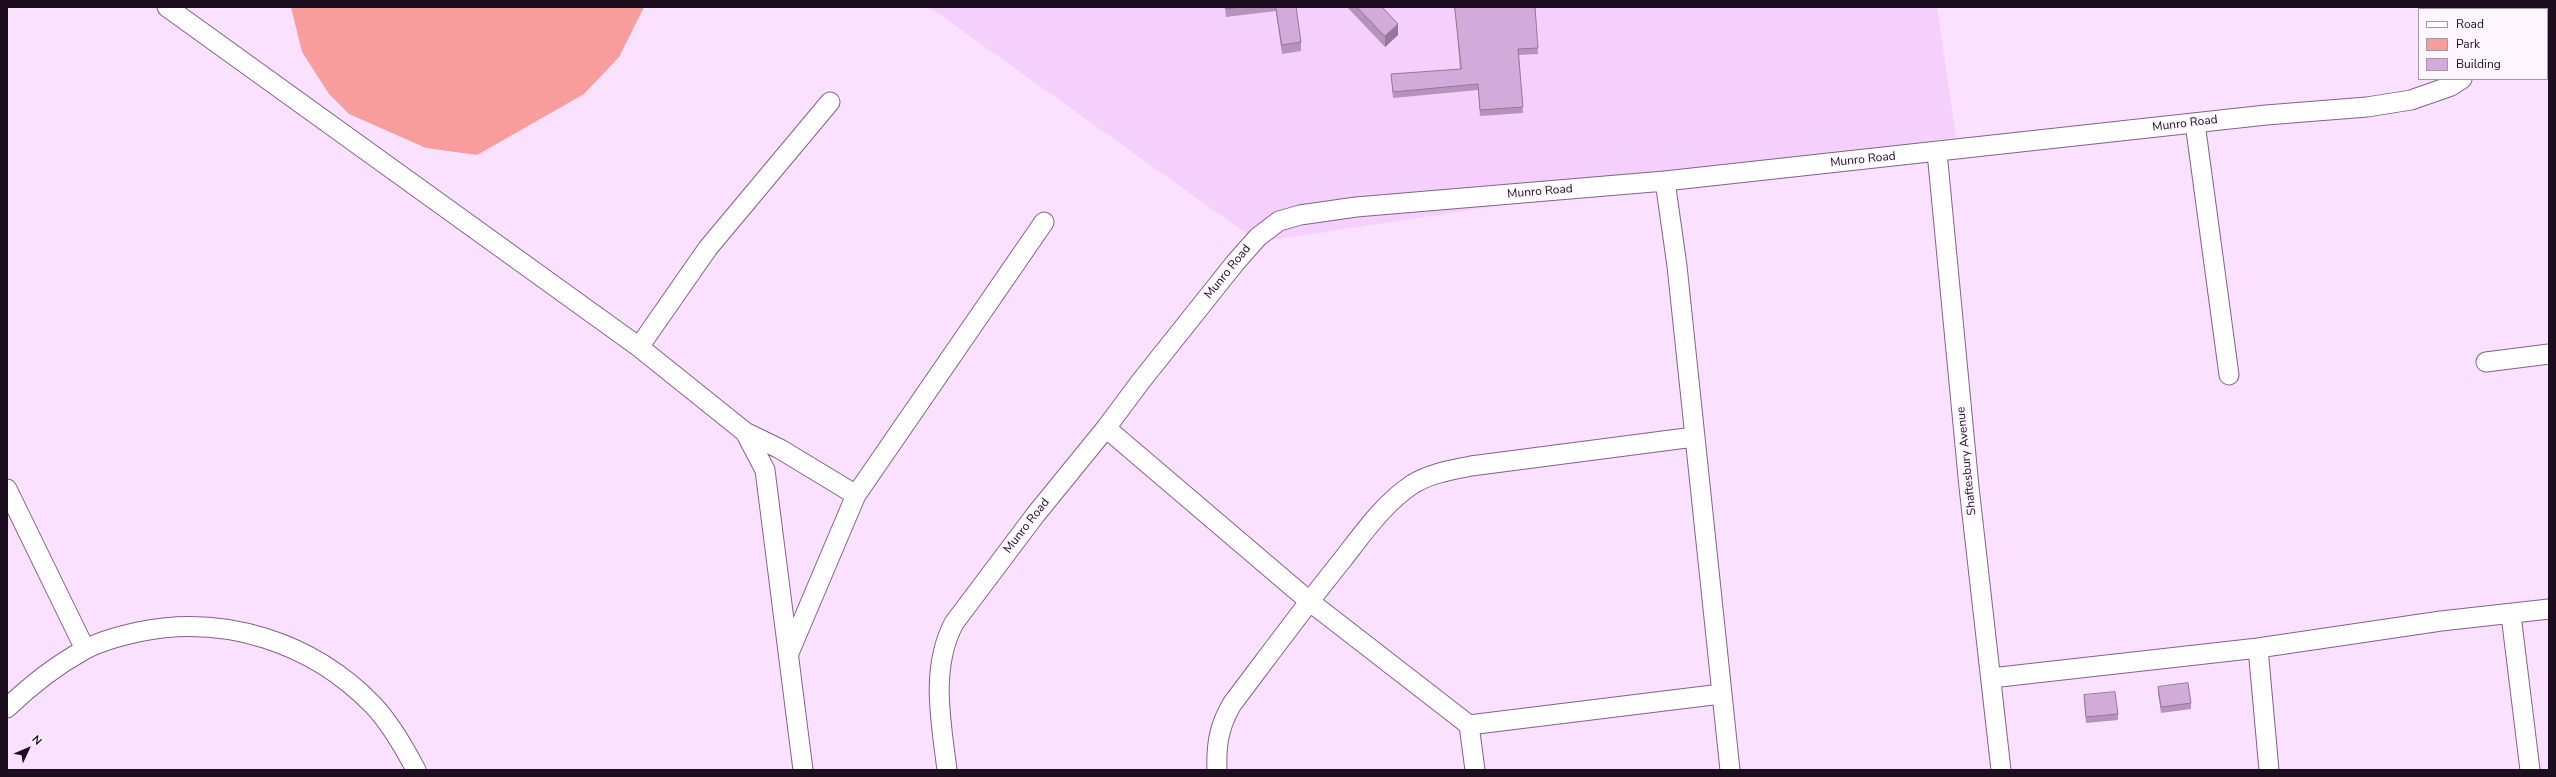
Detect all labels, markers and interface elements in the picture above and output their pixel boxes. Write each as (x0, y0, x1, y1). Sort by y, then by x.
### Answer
legend (2418, 8, 2548, 80)
text: Road (2456, 16, 2484, 32)
text: Park (2456, 36, 2480, 52)
text: Building (2456, 56, 2501, 72)
street label: Munro Road (2152, 113, 2218, 135)
street label: Munro Road (1830, 149, 1896, 171)
street label: Munro Road (1507, 182, 1573, 202)
street label: Munro Road (1202, 242, 1254, 302)
street label: Shaftesbury Avenue (1954, 406, 1980, 516)
street label: Munro Road (1001, 496, 1053, 556)
north arrow (8, 729, 48, 769)
text: N (29, 732, 45, 748)

